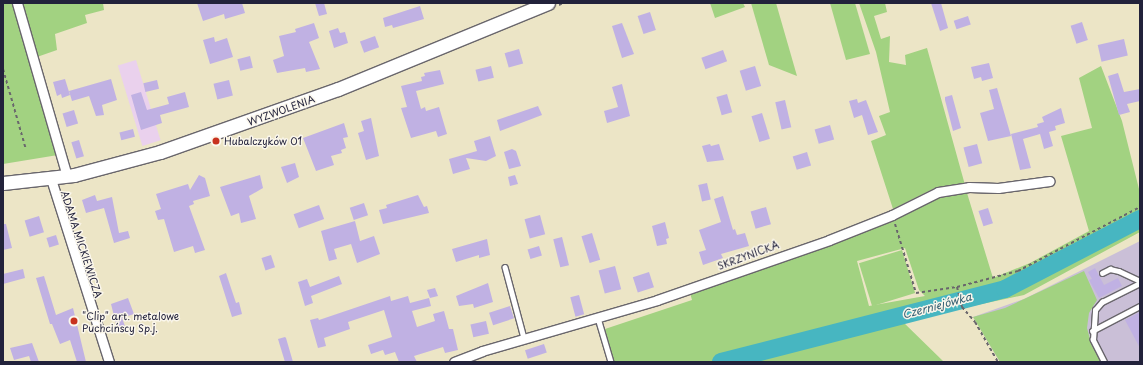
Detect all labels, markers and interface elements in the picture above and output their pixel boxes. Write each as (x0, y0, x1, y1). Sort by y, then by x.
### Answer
street label: WYZWOLENIA (246, 92, 316, 128)
place label: Hubalczyków 01 (224, 135, 302, 147)
marker: Hubalczyków 01 (211, 136, 221, 146)
street label: ADAMA MICKIEWICZA (59, 189, 105, 299)
street label: SKRZYNICKA (716, 238, 780, 272)
water label: Czerniejówka (901, 290, 973, 322)
place label: "Clip" art. metalowe Puchcińscy Sp.j. (82, 309, 179, 332)
marker: "Clip" art. metalowe Puchcińscy Sp.j. (69, 316, 79, 326)

